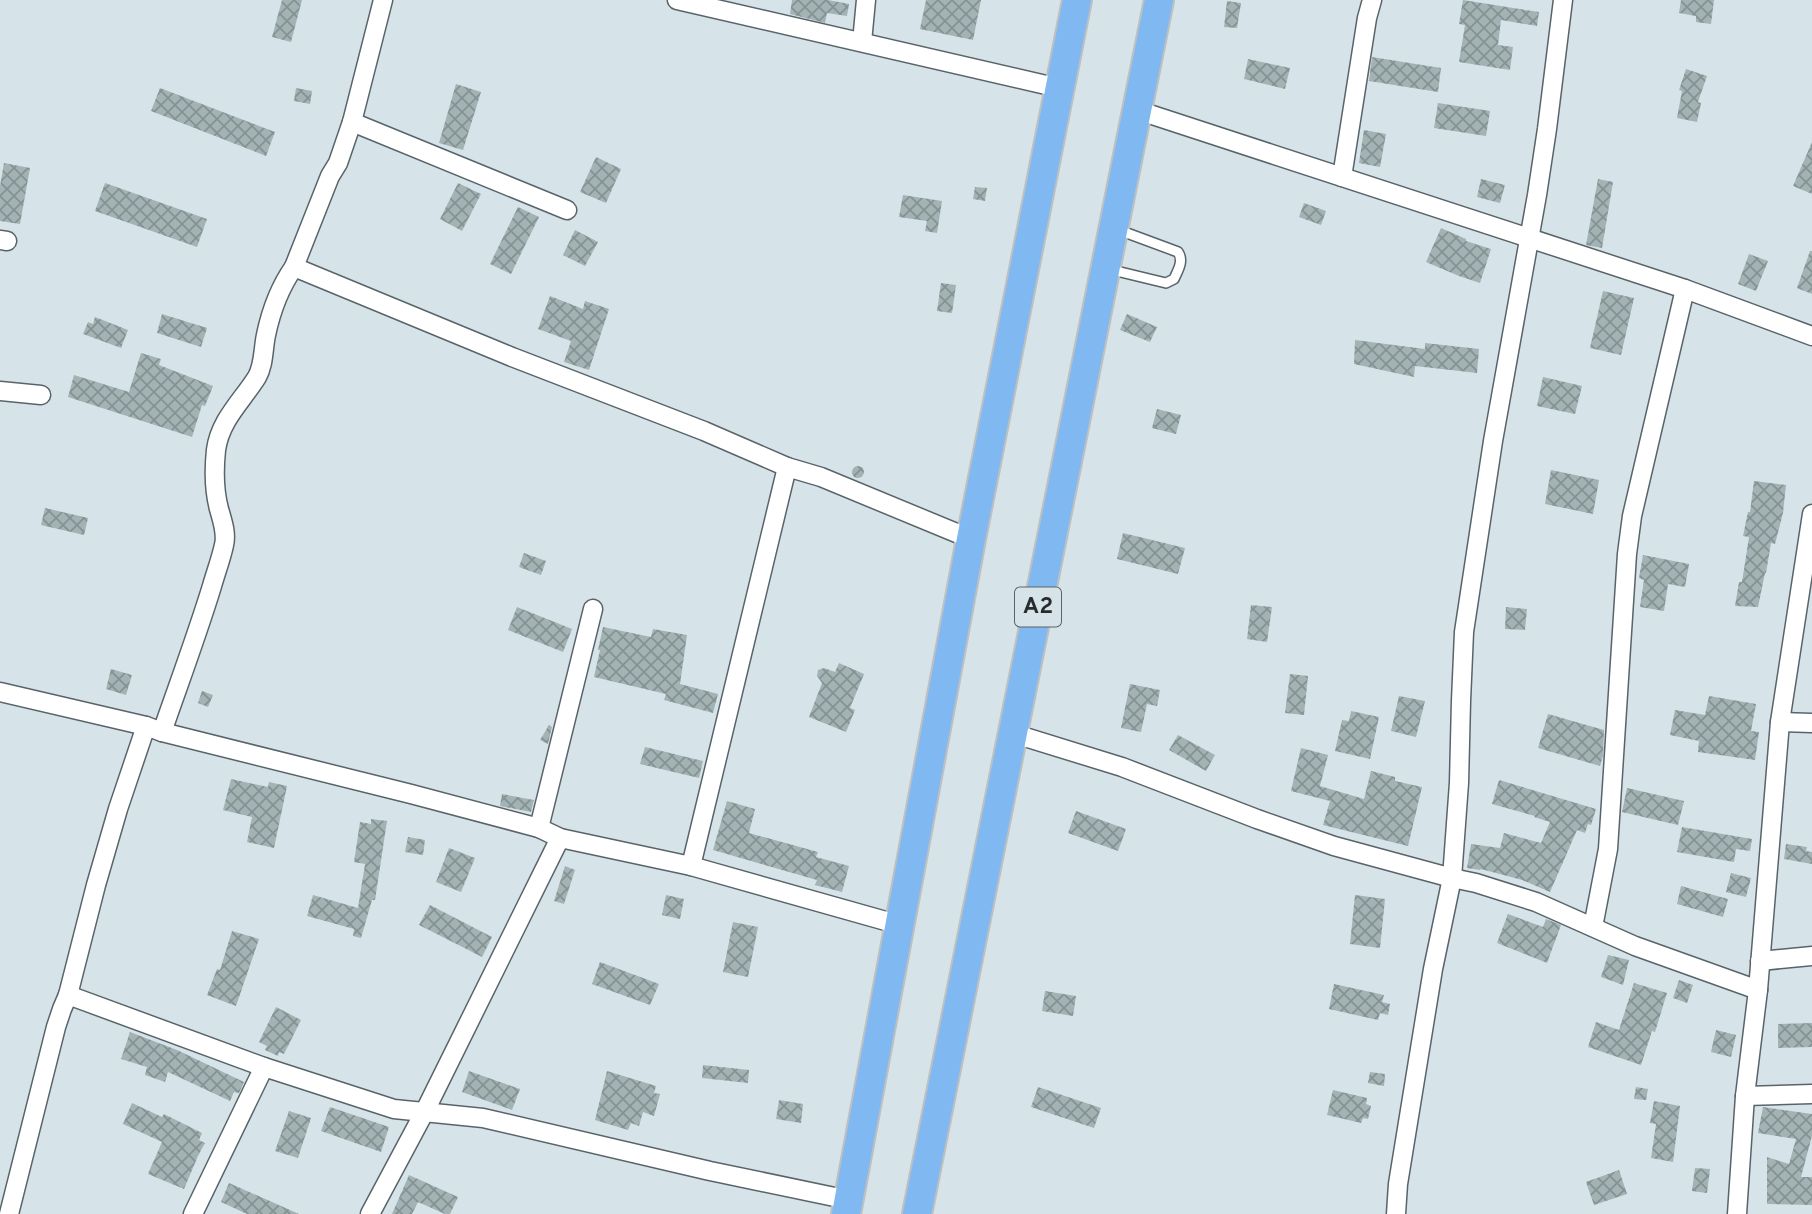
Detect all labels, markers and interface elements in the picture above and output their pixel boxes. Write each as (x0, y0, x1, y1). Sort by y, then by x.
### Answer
road number: A2 (1015, 587, 1061, 626)

